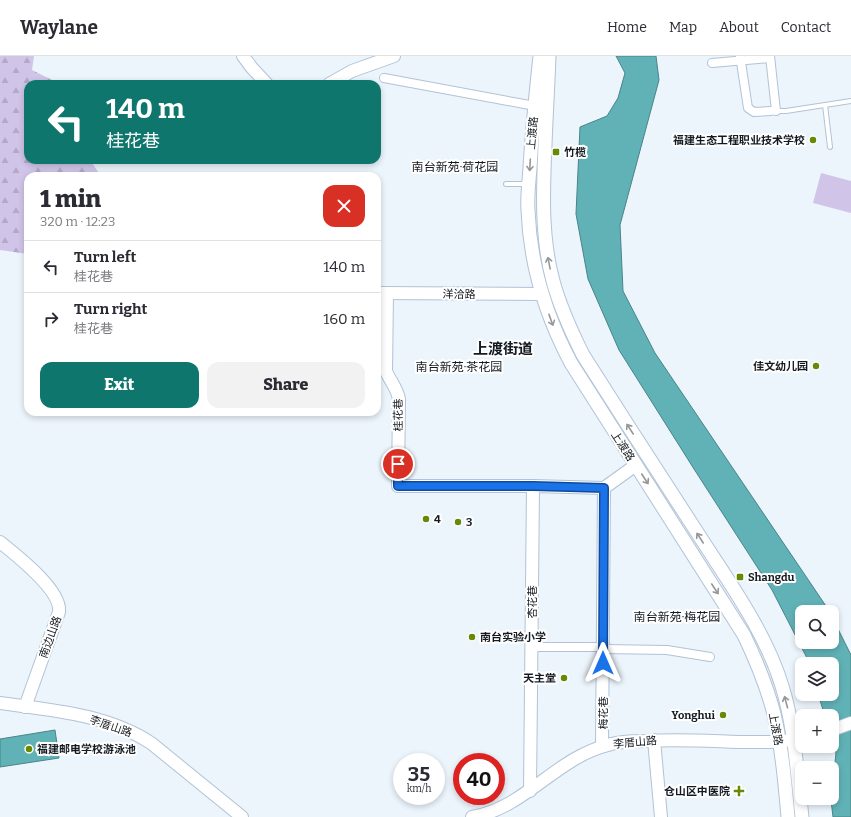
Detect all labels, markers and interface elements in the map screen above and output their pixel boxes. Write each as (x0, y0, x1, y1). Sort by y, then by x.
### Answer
text: Waylane (20, 16, 98, 39)
text: Home (607, 19, 647, 36)
text: Map (669, 19, 697, 36)
text: About (719, 19, 759, 36)
text: Contact (781, 19, 831, 36)
text: 140 m (106, 92, 185, 125)
icon: left (40, 96, 92, 148)
street label: 上渡路 (525, 116, 540, 150)
text: 桂花巷 (106, 130, 160, 152)
place label: 福建生态工程职业技术学校 (673, 134, 805, 147)
marker: 福建生态工程职业技术学校 (808, 135, 818, 145)
place label: 竹榄 (564, 146, 586, 159)
marker: 竹榄 (551, 147, 561, 157)
one-way arrow (526, 158, 533, 171)
district label: 南台新苑·荷花园 (412, 160, 498, 174)
text: 1 min (40, 185, 101, 213)
button: close (323, 185, 365, 227)
text: 320 m · 12:23 (40, 214, 115, 229)
text: Turn left (74, 248, 136, 266)
icon: left (40, 256, 62, 278)
one-way arrow (545, 257, 553, 270)
text: 140 m (323, 258, 365, 276)
text: 桂花巷 (74, 269, 113, 284)
street label: 洋洽路 (442, 288, 476, 301)
text: Turn right (74, 300, 147, 318)
icon: right (40, 308, 62, 330)
text: 160 m (323, 310, 365, 328)
one-way arrow (547, 313, 555, 325)
text: 桂花巷 (74, 321, 113, 336)
district label: 上渡街道 (473, 340, 533, 358)
district label: 南台新苑·茶花园 (416, 360, 502, 374)
place label: 佳文幼儿园 (753, 360, 808, 373)
marker: 佳文幼儿园 (811, 361, 821, 371)
button: Exit (40, 362, 199, 408)
button: Share (207, 362, 365, 408)
street label: 桂花巷 (392, 398, 405, 432)
one-way arrow (626, 424, 634, 435)
street label: 上渡路 (608, 429, 637, 464)
pin (381, 447, 415, 481)
icon: arrive (387, 453, 409, 475)
one-way arrow (641, 473, 649, 484)
place label: 4 (434, 513, 441, 526)
marker: 4 (421, 514, 431, 524)
place label: 3 (466, 516, 472, 529)
marker: 3 (453, 517, 463, 527)
one-way arrow (696, 532, 704, 544)
place label: Shangdu (748, 571, 795, 584)
marker: Shangdu (735, 572, 745, 582)
one-way arrow (712, 583, 720, 595)
street label: 杏花巷 (526, 586, 539, 619)
map controls (795, 605, 839, 805)
button: search (795, 605, 839, 649)
district label: 南台新苑·梅花园 (634, 610, 720, 624)
street label: 南边山路 (37, 614, 64, 660)
place label: 南台实验小学 (480, 631, 546, 644)
marker: 南台实验小学 (467, 632, 477, 642)
position arrow (582, 642, 624, 684)
button: layers (795, 657, 839, 701)
place label: 天主堂 (523, 672, 556, 685)
marker: 天主堂 (559, 673, 569, 683)
one-way arrow (782, 696, 789, 709)
street label: 梅花巷 (597, 697, 610, 730)
place label: Yonghui (671, 709, 715, 722)
button: + (795, 709, 839, 753)
marker: Yonghui (718, 710, 728, 720)
street label: 上渡路 (766, 712, 785, 747)
street label: 李厝山路 (88, 713, 134, 740)
street label: 李厝山路 (613, 734, 658, 751)
place label: 福建邮电学校游泳池 (37, 743, 136, 756)
marker: 福建邮电学校游泳池 (24, 744, 34, 754)
speed limit sign: 40 (453, 753, 505, 805)
button: − (795, 761, 839, 805)
text: 35 (408, 762, 430, 786)
text: km/h (407, 783, 431, 795)
place label: 仓山区中医院 (664, 785, 730, 798)
marker: 仓山区中医院 (733, 785, 745, 797)

